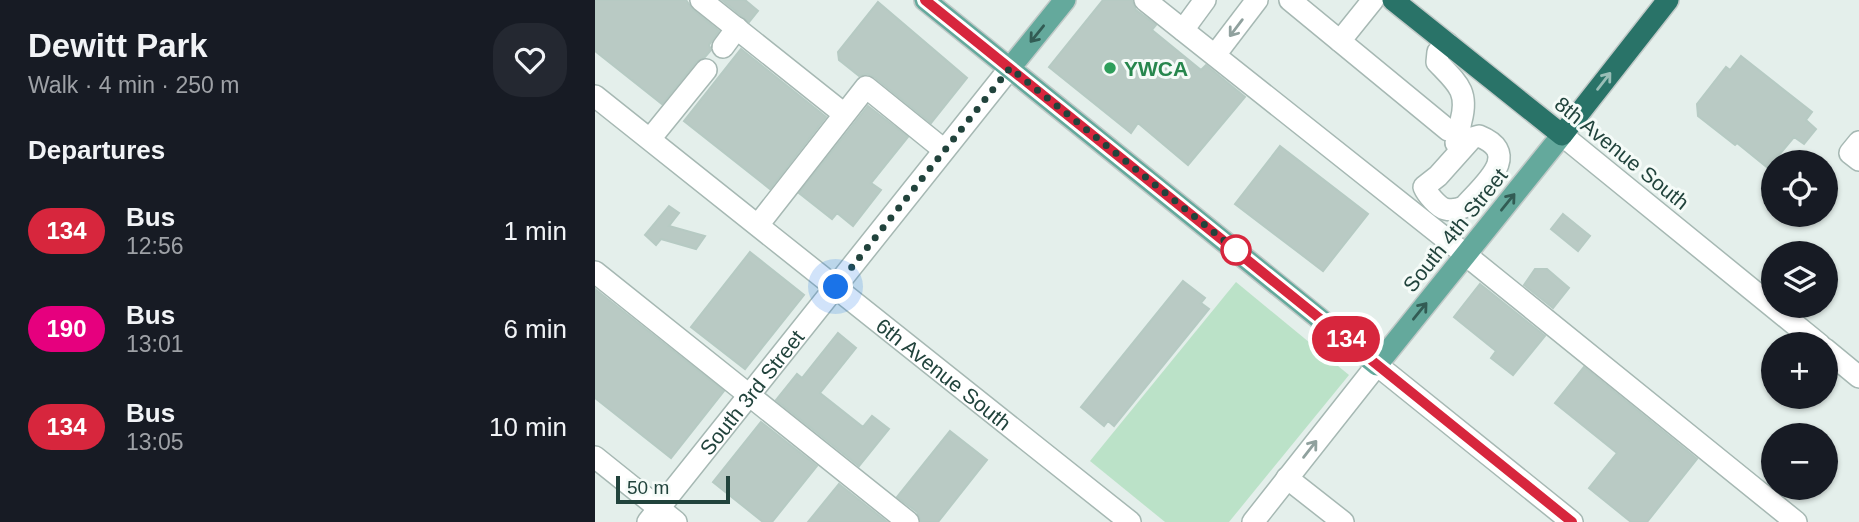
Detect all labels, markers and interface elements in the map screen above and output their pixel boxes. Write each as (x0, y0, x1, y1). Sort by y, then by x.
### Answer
one-way arrow (1229, 18, 1244, 37)
button: heart (493, 23, 567, 97)
one-way arrow (1030, 24, 1045, 42)
text: Dewitt Park (28, 27, 208, 64)
place label: YWCA (1124, 57, 1188, 80)
marker: YWCA (1102, 60, 1118, 76)
text: Walk · 4 min · 250 m (28, 72, 239, 98)
one-way arrow (1597, 73, 1612, 91)
street label: 8th Avenue South (1550, 92, 1694, 214)
text: Departures (28, 135, 165, 165)
map controls (1761, 150, 1838, 500)
button: locate (1761, 150, 1838, 227)
street label: South 4th Street (1398, 164, 1512, 296)
one-way arrow (1501, 193, 1516, 211)
text: Bus (126, 202, 175, 232)
text: 1 min (503, 216, 567, 246)
text: 134 (46, 217, 87, 244)
text: 12:56 (126, 233, 184, 259)
unlabelled marker (1221, 235, 1251, 265)
button: layers (1761, 241, 1838, 318)
your location (818, 269, 853, 304)
text: Bus (126, 300, 175, 330)
one-way arrow (1412, 303, 1428, 321)
street label: 6th Avenue South (872, 313, 1016, 434)
text: 6 min (503, 314, 567, 344)
text: 190 (46, 315, 87, 342)
line badge: 134 (1306, 316, 1386, 362)
street label: South 3rd Street (695, 325, 808, 459)
text: 134 (1326, 325, 1366, 352)
text: 13:01 (126, 331, 184, 357)
button: + (1761, 332, 1838, 409)
text: Bus (126, 398, 175, 428)
text: 10 min (489, 412, 567, 442)
text: 134 (46, 413, 87, 440)
button: − (1761, 423, 1838, 500)
text: 13:05 (126, 429, 184, 455)
one-way arrow (1303, 441, 1318, 459)
scale bar (616, 473, 730, 505)
text: 50 m (627, 477, 669, 498)

